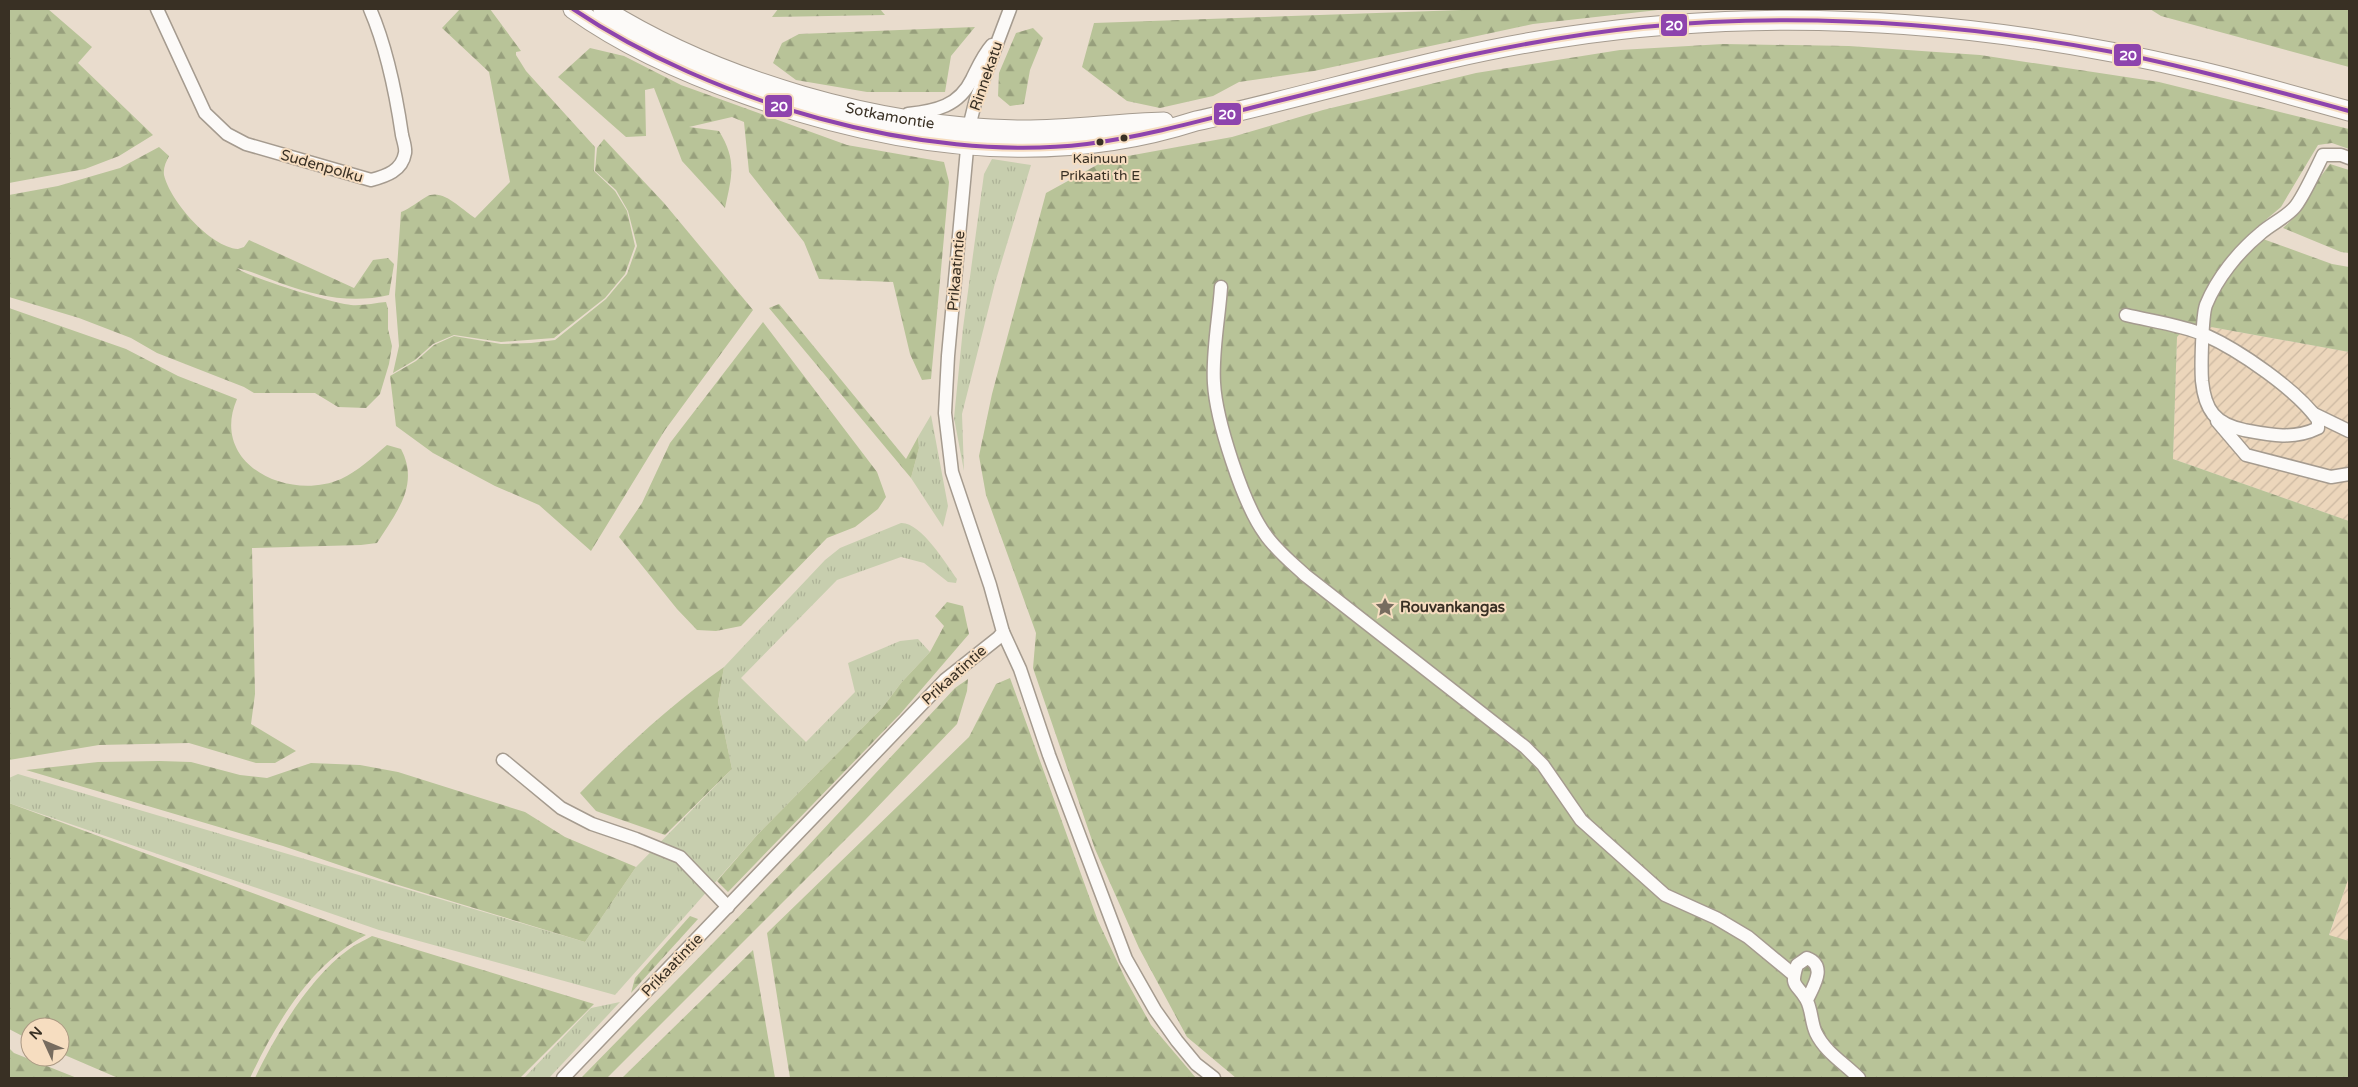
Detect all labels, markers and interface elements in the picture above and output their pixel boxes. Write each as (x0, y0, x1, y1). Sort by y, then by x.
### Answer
line badge: 20 (1660, 13, 1688, 37)
text: 20 (1665, 17, 1683, 34)
street label: Rinnekatu (966, 39, 1006, 113)
line badge: 20 (2113, 43, 2142, 67)
text: 20 (2119, 47, 2137, 64)
line badge: 20 (764, 94, 793, 118)
text: 20 (770, 98, 788, 115)
street label: Sotkamontie (844, 98, 936, 133)
line badge: 20 (1213, 102, 1242, 126)
text: 20 (1218, 106, 1236, 123)
unlabelled marker (1119, 133, 1129, 143)
marker: Kainuun Prikaati th E (1095, 137, 1105, 147)
street label: Sudenpolku (279, 146, 365, 186)
place label: Kainuun Prikaati th E (1060, 150, 1140, 184)
street label: Prikaatintie (944, 230, 968, 312)
place icon: Rouvankangas (1374, 596, 1396, 618)
place label: Rouvankangas (1400, 598, 1505, 617)
street label: Prikaatintie (918, 641, 990, 709)
street label: Prikaatintie (638, 930, 706, 1000)
north arrow (20, 1017, 70, 1067)
text: N (26, 1023, 46, 1043)

